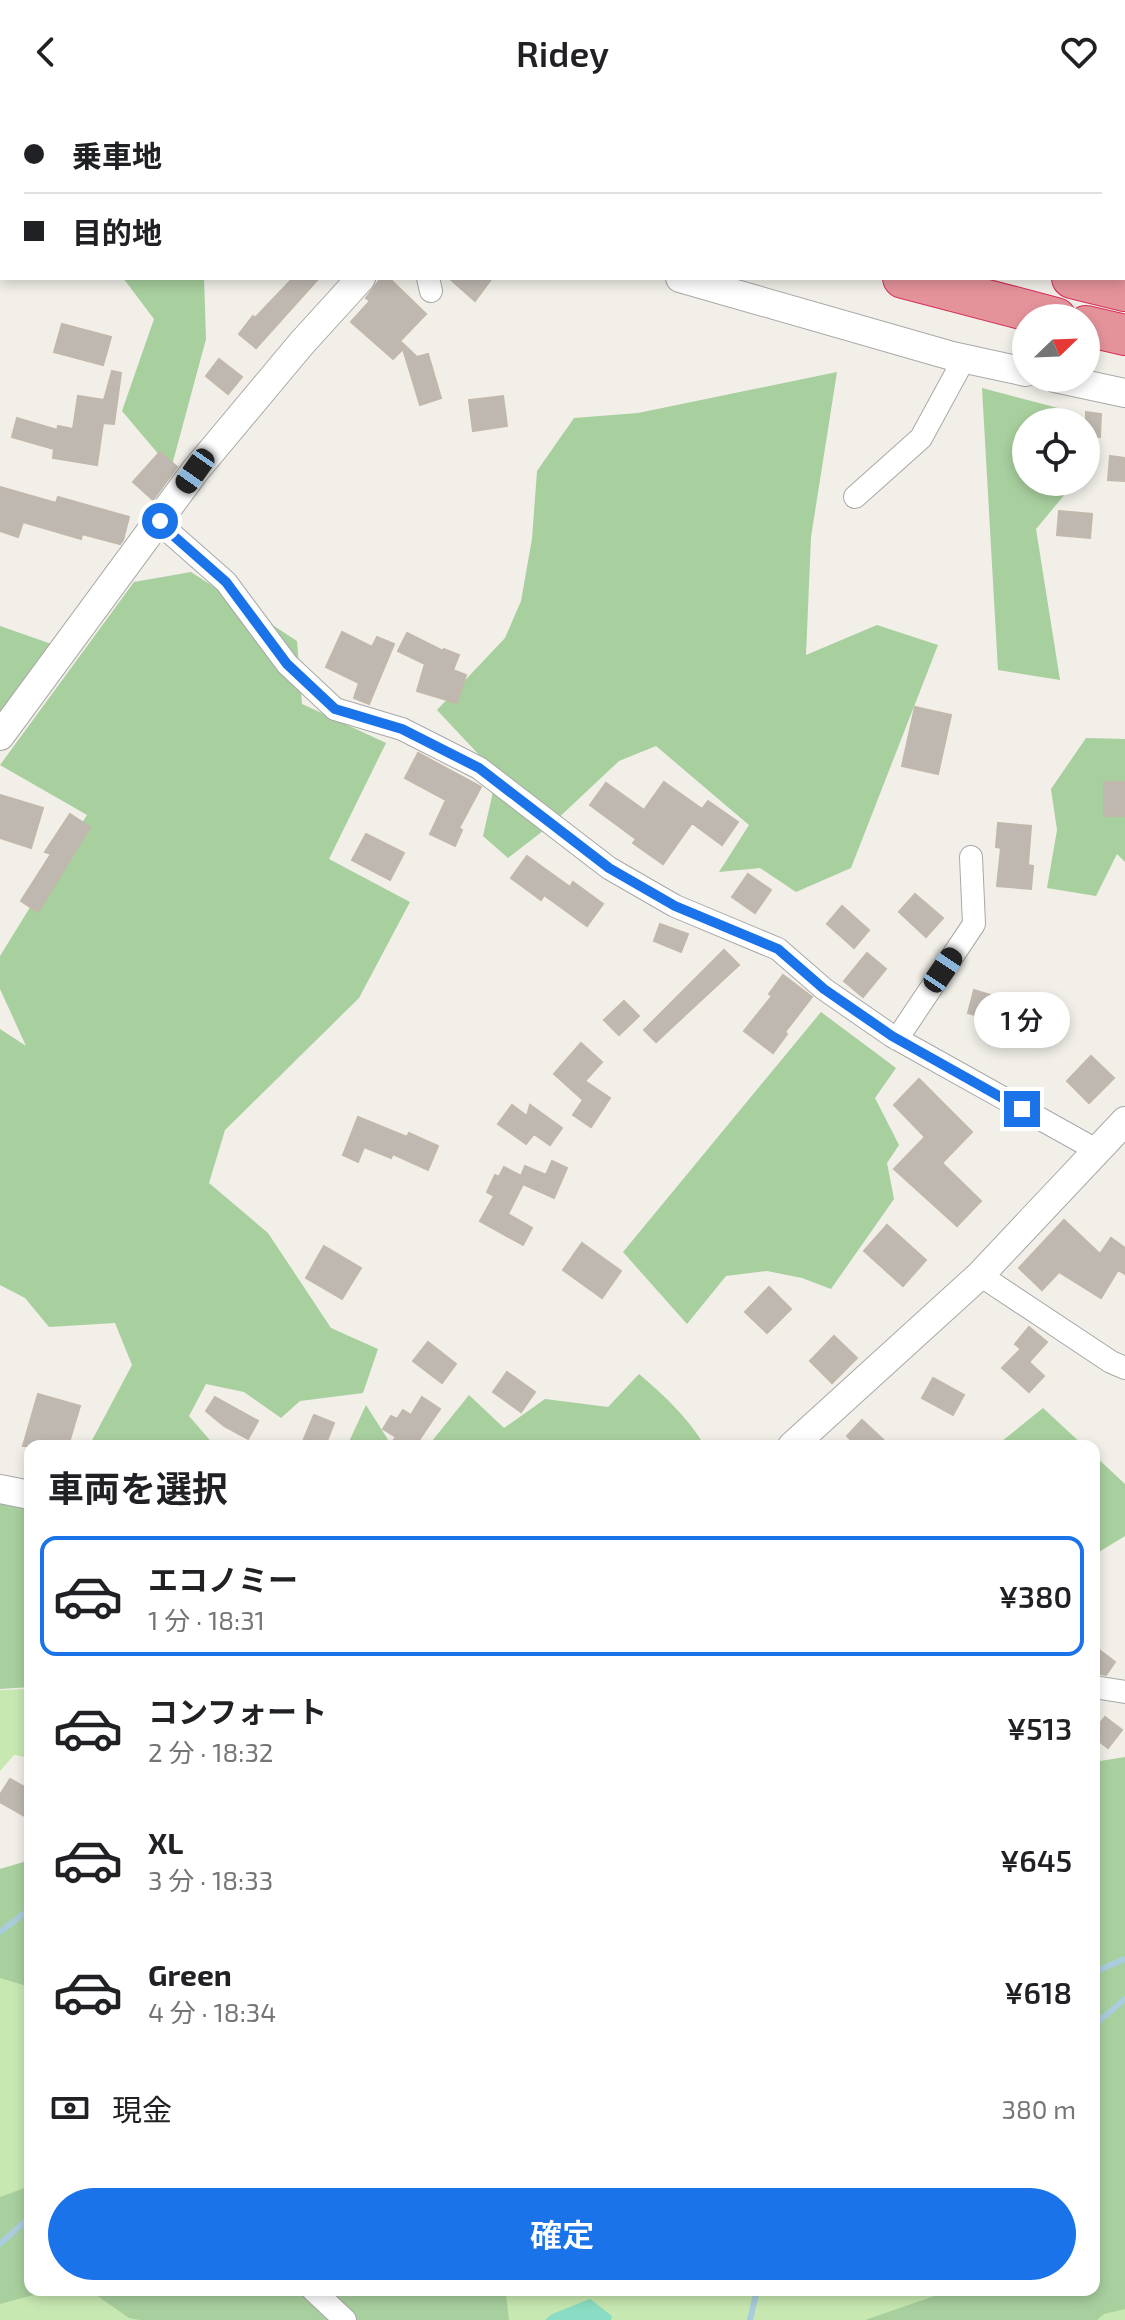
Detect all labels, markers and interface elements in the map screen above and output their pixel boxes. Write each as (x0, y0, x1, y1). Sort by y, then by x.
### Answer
icon: back (24, 30, 68, 74)
icon: heart (1057, 30, 1101, 74)
text: Ridey (516, 31, 609, 74)
text: 乗車地 (72, 137, 162, 173)
text: 目的地 (72, 214, 162, 250)
north arrow (1012, 304, 1100, 392)
map controls (1012, 304, 1100, 496)
button: locate (1012, 408, 1100, 496)
car (171, 444, 219, 498)
route start (142, 503, 178, 539)
car (920, 943, 966, 997)
callout: 1 分 (974, 993, 1070, 1049)
text: 1 分 (1001, 1004, 1043, 1035)
route end (1004, 1091, 1040, 1127)
text: 車両を選択 (48, 1466, 228, 1509)
icon: car (52, 1560, 124, 1632)
text: エコノミー (148, 1561, 298, 1597)
text: ¥380 (999, 1578, 1072, 1614)
text: 1 分 · 18:31 (148, 1604, 265, 1635)
icon: car (52, 1692, 124, 1764)
text: コンフォート (148, 1693, 327, 1729)
text: ¥513 (1007, 1710, 1072, 1746)
text: 2 分 · 18:32 (148, 1736, 273, 1767)
icon: car (52, 1824, 124, 1896)
text: XL (148, 1824, 183, 1860)
text: ¥645 (1000, 1842, 1072, 1878)
text: 3 分 · 18:33 (148, 1864, 273, 1895)
icon: car (52, 1956, 124, 2028)
text: Green (148, 1956, 232, 1992)
text: ¥618 (1004, 1974, 1072, 2010)
text: 4 分 · 18:34 (148, 1996, 276, 2027)
icon: cash (48, 2086, 92, 2130)
text: 現金 (112, 2091, 172, 2127)
text: 380 m (1002, 2093, 1076, 2124)
button: 確定 (48, 2188, 1076, 2280)

